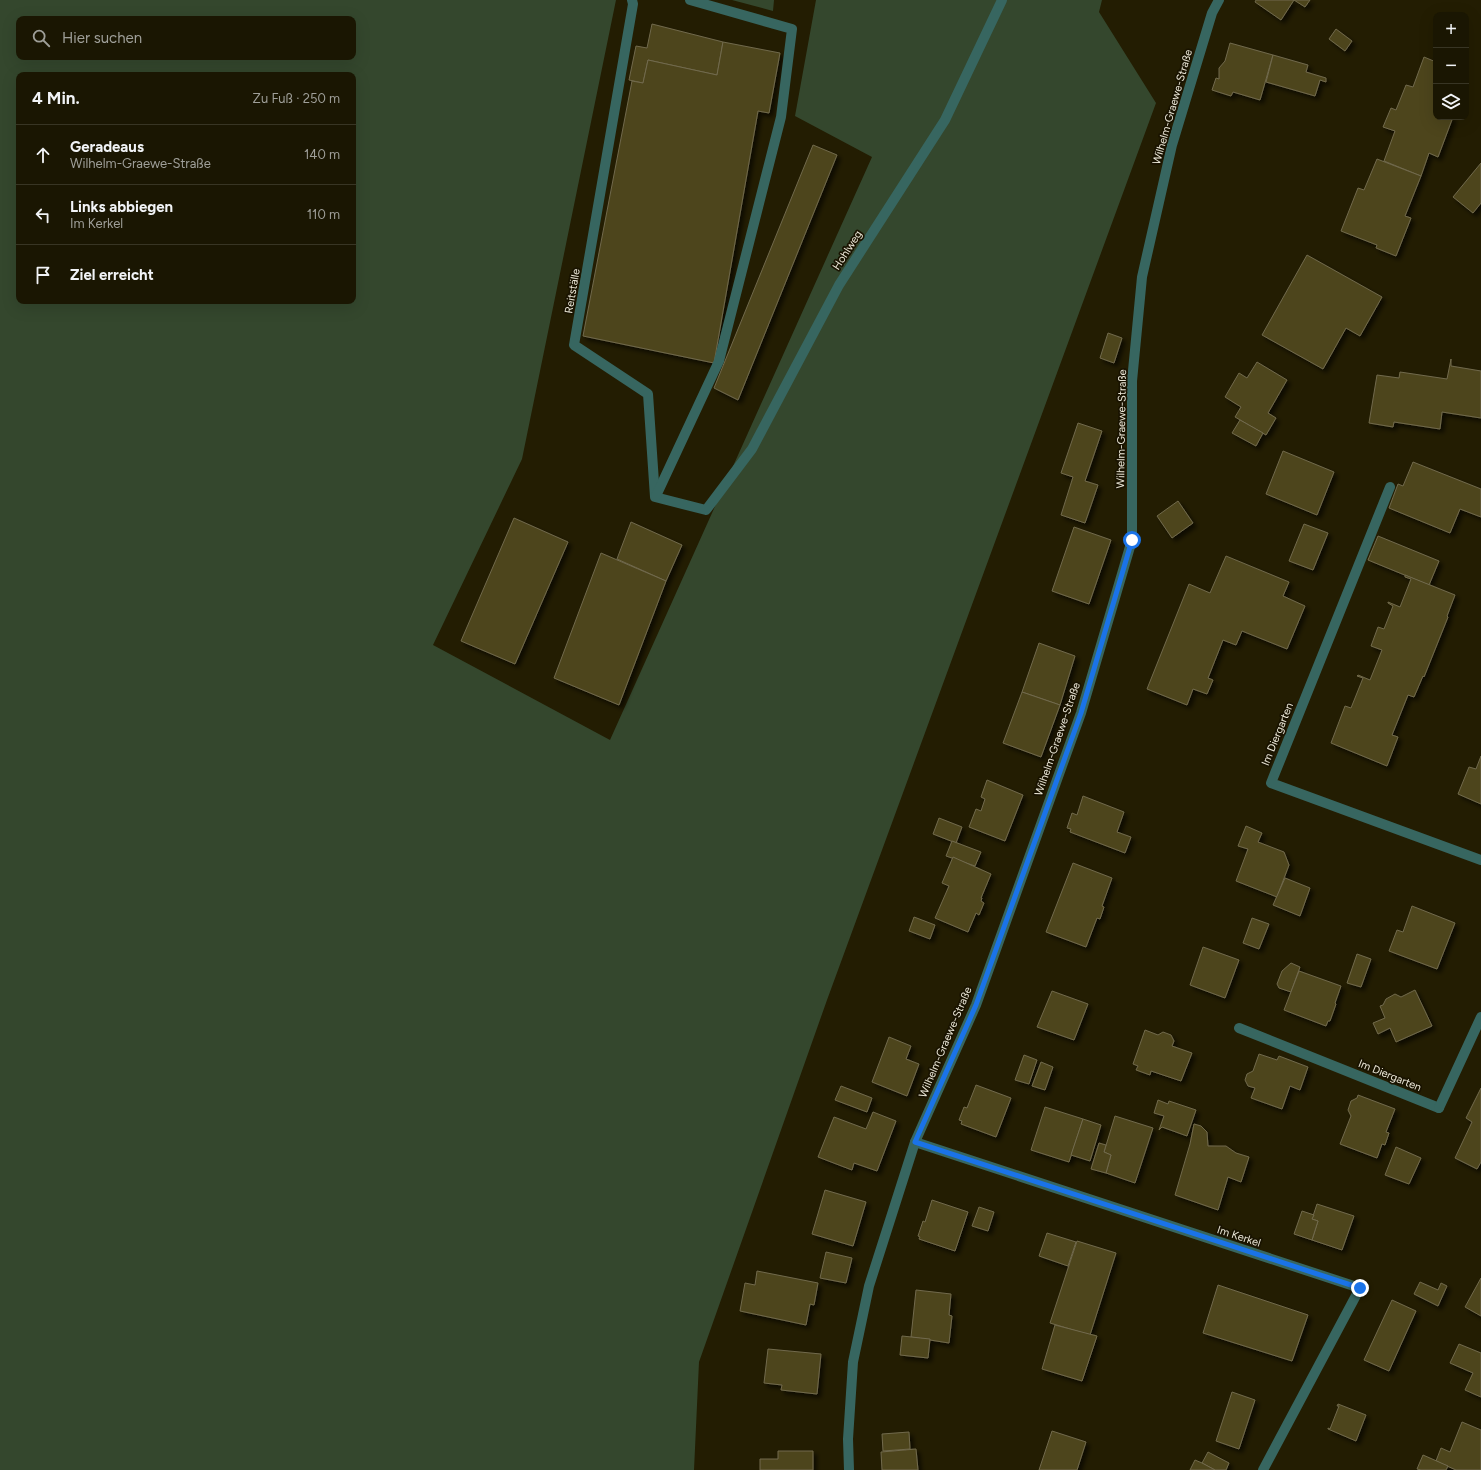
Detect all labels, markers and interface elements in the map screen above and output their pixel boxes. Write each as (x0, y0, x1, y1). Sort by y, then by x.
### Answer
map controls (1433, 12, 1469, 120)
button: + (1433, 12, 1469, 48)
search box (16, 16, 356, 60)
icon: search (30, 27, 52, 49)
text: Hier suchen (62, 29, 142, 47)
street label: Wilhelm-Graewe-Straße (1150, 48, 1195, 166)
button: − (1433, 48, 1469, 84)
button: layers (1433, 84, 1469, 120)
text: 4 Min. (32, 88, 80, 108)
text: Zu Fuß · 250 m (253, 91, 340, 106)
text: Geradeaus (70, 138, 144, 156)
icon: ahead (32, 144, 54, 166)
text: 140 m (304, 147, 340, 162)
text: Wilhelm-Graewe-Straße (70, 156, 211, 171)
text: Links abbiegen (70, 198, 173, 216)
icon: left (32, 204, 54, 226)
text: 110 m (307, 207, 340, 222)
text: Im Kerkel (70, 216, 123, 231)
street label: Hohlweg (830, 228, 865, 272)
icon: arrive (32, 264, 54, 286)
text: Ziel erreicht (70, 266, 154, 284)
street label: Reitställe (562, 268, 583, 315)
street label: Wilhelm-Graewe-Straße (1114, 369, 1129, 489)
route start (1123, 531, 1141, 549)
street label: Wilhelm-Graewe-Straße (1032, 681, 1083, 798)
street label: Im Diergarten (1259, 701, 1296, 768)
street label: Wilhelm-Graewe-Straße (916, 985, 975, 1100)
street label: Im Diergarten (1356, 1057, 1423, 1094)
street label: Im Kerkel (1215, 1223, 1262, 1250)
route end (1351, 1279, 1369, 1297)

